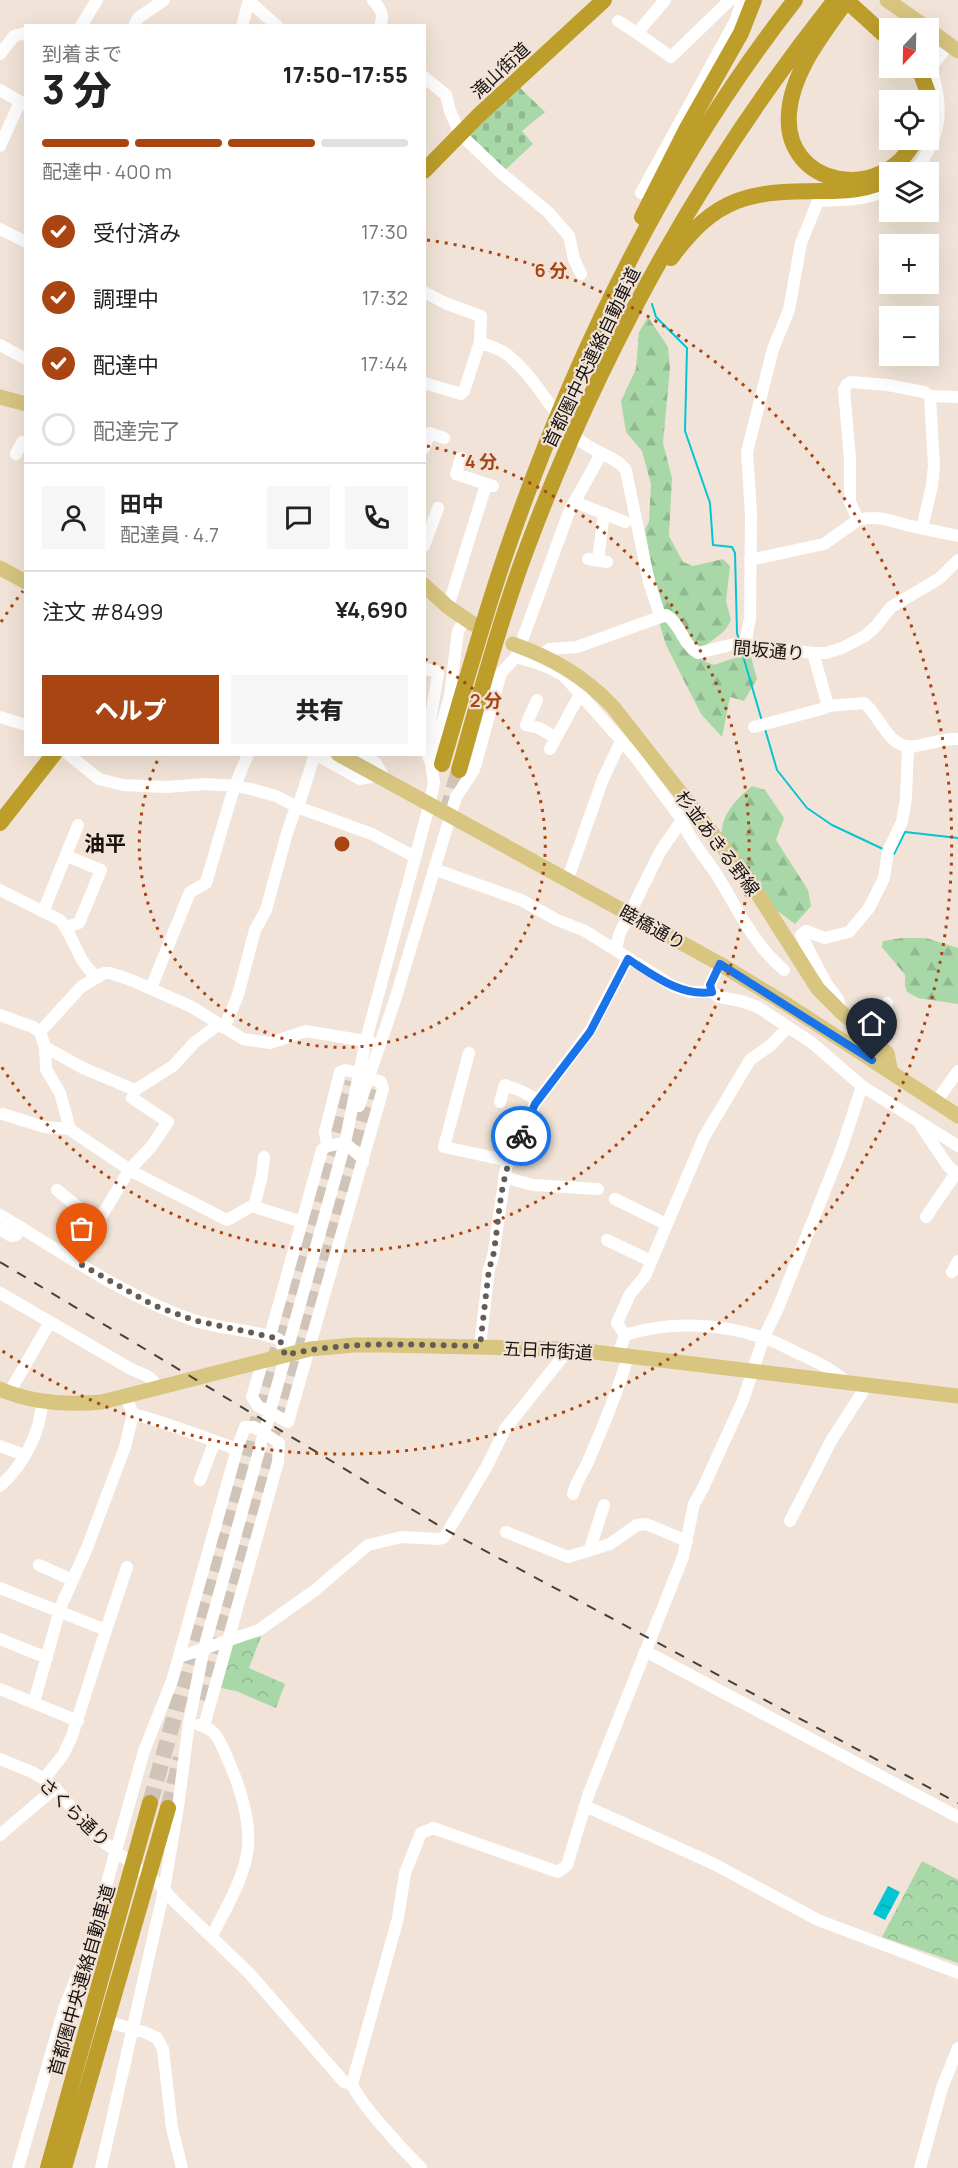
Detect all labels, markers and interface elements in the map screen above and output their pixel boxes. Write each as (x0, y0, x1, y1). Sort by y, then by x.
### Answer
north arrow (879, 18, 939, 78)
map controls (879, 18, 939, 366)
street label: 滝山街道 (465, 37, 535, 103)
text: 到着まで (42, 40, 122, 67)
text: 17:50–17:55 (283, 60, 408, 90)
text: 3 分 (42, 62, 112, 116)
button: locate (879, 90, 939, 150)
text: 配達中 · 400 m (42, 158, 172, 185)
button: layers (879, 162, 939, 222)
icon: check (42, 215, 75, 248)
text: 受付済み (93, 218, 181, 248)
text: 17:30 (361, 218, 408, 245)
button: + (879, 234, 939, 294)
text: 6 分 (535, 258, 567, 282)
street label: 首都圏中央連絡自動車道 (537, 263, 645, 451)
icon: check (42, 281, 75, 314)
text: 調理中 (93, 284, 159, 314)
text: 17:32 (362, 284, 408, 311)
button: − (879, 306, 939, 366)
icon: check (42, 347, 75, 380)
text: 配達中 (93, 350, 159, 380)
text: 17:44 (360, 350, 408, 377)
text: 配達完了 (93, 416, 181, 446)
text: 4 分 (465, 449, 497, 473)
button: person (42, 486, 105, 549)
button: chat (267, 486, 330, 549)
button: phone (345, 486, 408, 549)
text: 田中 (120, 489, 164, 519)
text: 配達員 · 4.7 (120, 521, 219, 548)
text: ¥4,690 (335, 595, 408, 625)
text: 注文 #8499 (42, 597, 163, 627)
street label: 間坂通り (732, 635, 806, 665)
button: ヘルプ (42, 675, 219, 744)
button: 共有 (231, 675, 408, 744)
text: 2 分 (470, 688, 502, 712)
street label: 杉並あきる野線 (671, 786, 765, 900)
district label: 油平 (84, 829, 126, 857)
centre of rings (332, 834, 352, 854)
street label: 睦橋通り (616, 899, 690, 955)
pin (846, 998, 897, 1060)
icon: home (855, 1007, 888, 1040)
courier (491, 1106, 551, 1166)
icon: bike (505, 1120, 538, 1153)
pin (56, 1203, 107, 1265)
icon: bag (65, 1212, 98, 1245)
street label: 五日市街道 (502, 1336, 594, 1364)
street label: さくら通り (34, 1772, 116, 1852)
street label: 首都圏中央連絡自動車道 (42, 1882, 120, 2078)

